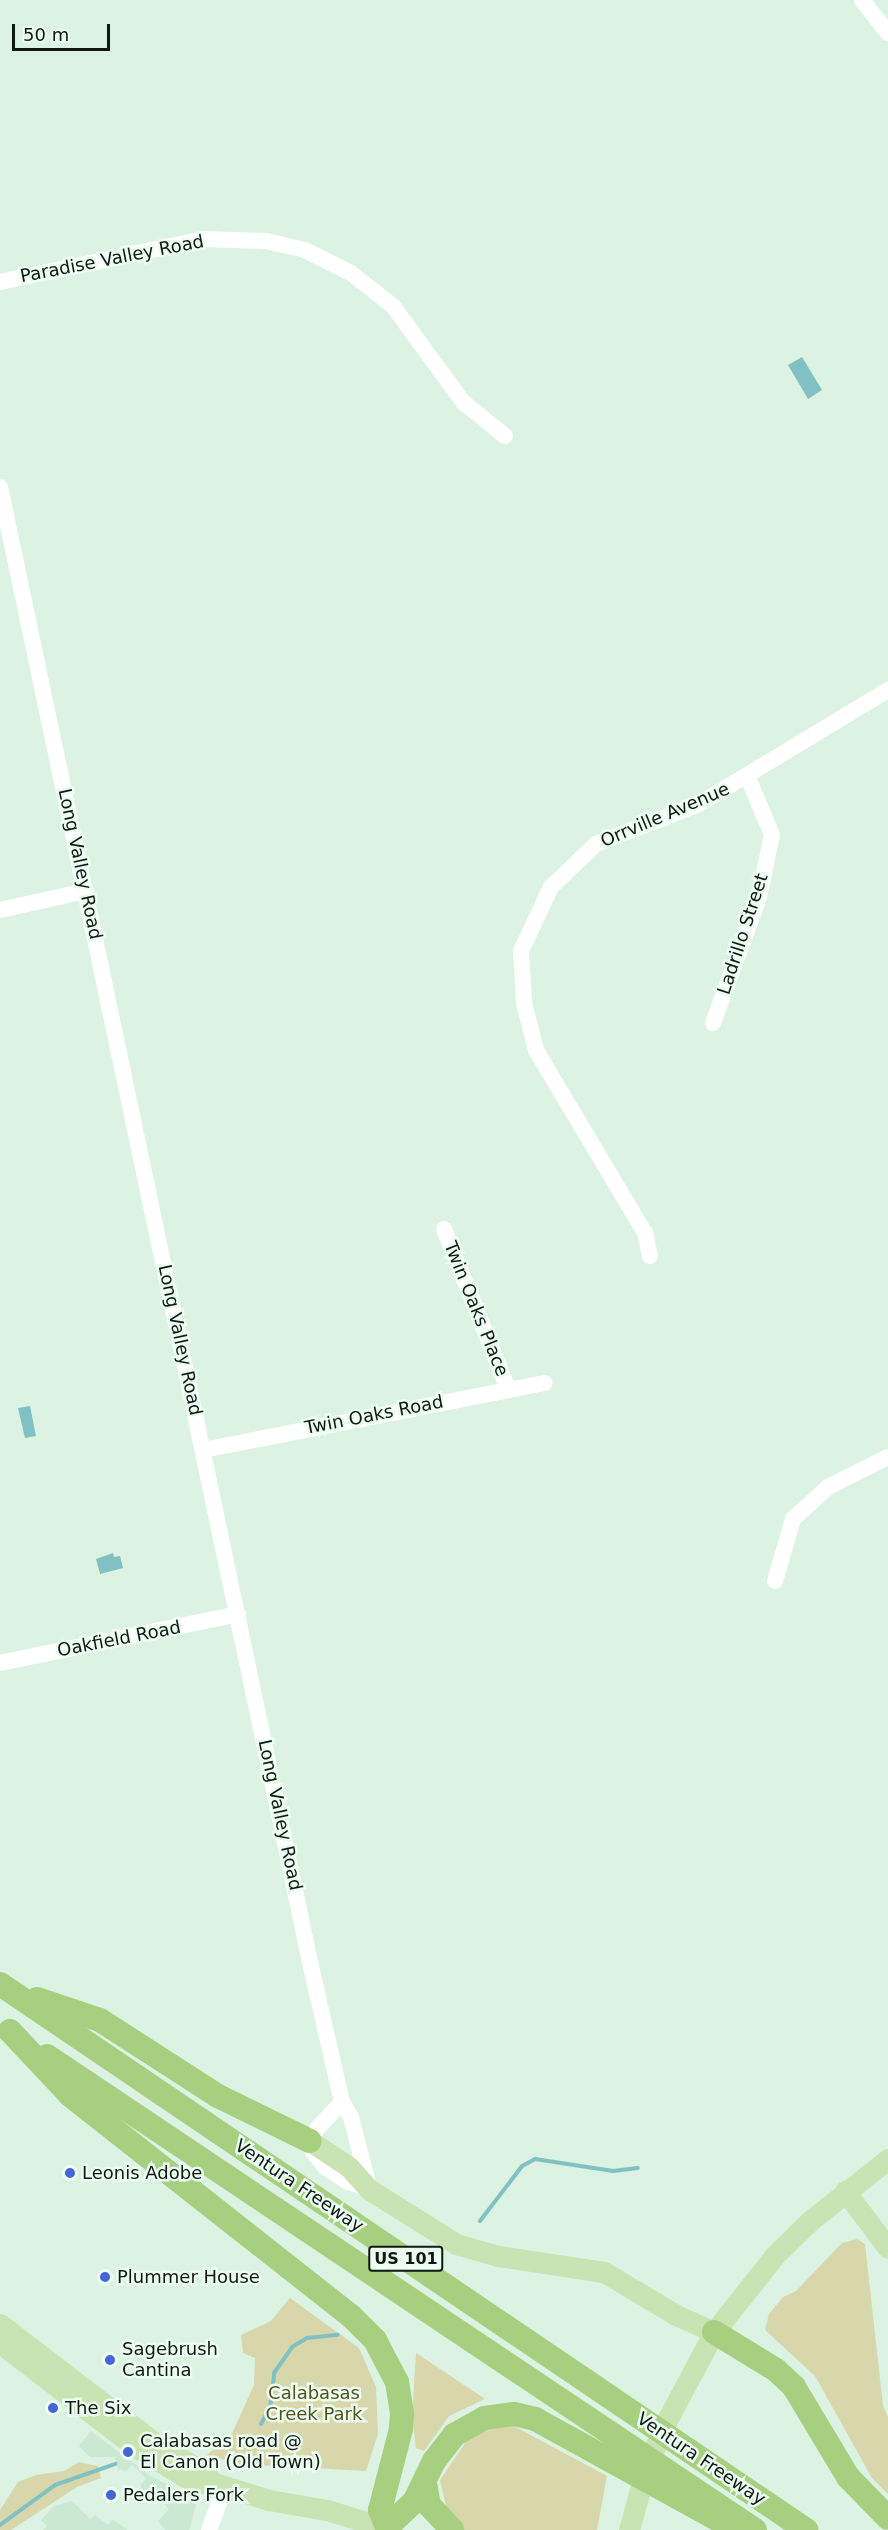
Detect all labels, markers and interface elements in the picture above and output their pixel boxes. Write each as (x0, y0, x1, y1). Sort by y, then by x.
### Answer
scale bar (15, 12, 112, 50)
text: 50 m (23, 24, 69, 45)
street label: Paradise Valley Road (18, 231, 206, 287)
street label: Orrville Avenue (597, 778, 733, 852)
street label: Long Valley Road (53, 787, 107, 941)
street label: Ladrillo Street (713, 871, 773, 997)
street label: Twin Oaks Place (439, 1238, 513, 1380)
street label: Long Valley Road (153, 1263, 207, 1417)
street label: Twin Oaks Road (303, 1391, 445, 1439)
street label: Oakfield Road (55, 1616, 183, 1662)
street label: Long Valley Road (253, 1738, 307, 1892)
street label: Ventura Freeway (231, 2135, 367, 2237)
place label: Leonis Adobe (82, 2162, 202, 2184)
marker: Leonis Adobe (63, 2166, 77, 2180)
road number: US 101 (367, 2246, 445, 2272)
place label: Plummer House (117, 2266, 260, 2288)
marker: Plummer House (98, 2270, 112, 2284)
place label: Sagebrush Cantina (122, 2339, 218, 2382)
marker: Sagebrush Cantina (103, 2353, 117, 2367)
park label: Calabasas Creek Park (266, 2383, 362, 2426)
place label: The Six (65, 2397, 131, 2419)
marker: The Six (46, 2401, 60, 2415)
street label: Ventura Freeway (633, 2408, 769, 2510)
place label: Calabasas road @ El Canon (Old Town) (140, 2431, 321, 2474)
marker: Calabasas road @ El Canon (Old Town) (121, 2445, 135, 2459)
place label: Pedalers Fork (123, 2484, 244, 2506)
marker: Pedalers Fork (104, 2488, 118, 2502)

